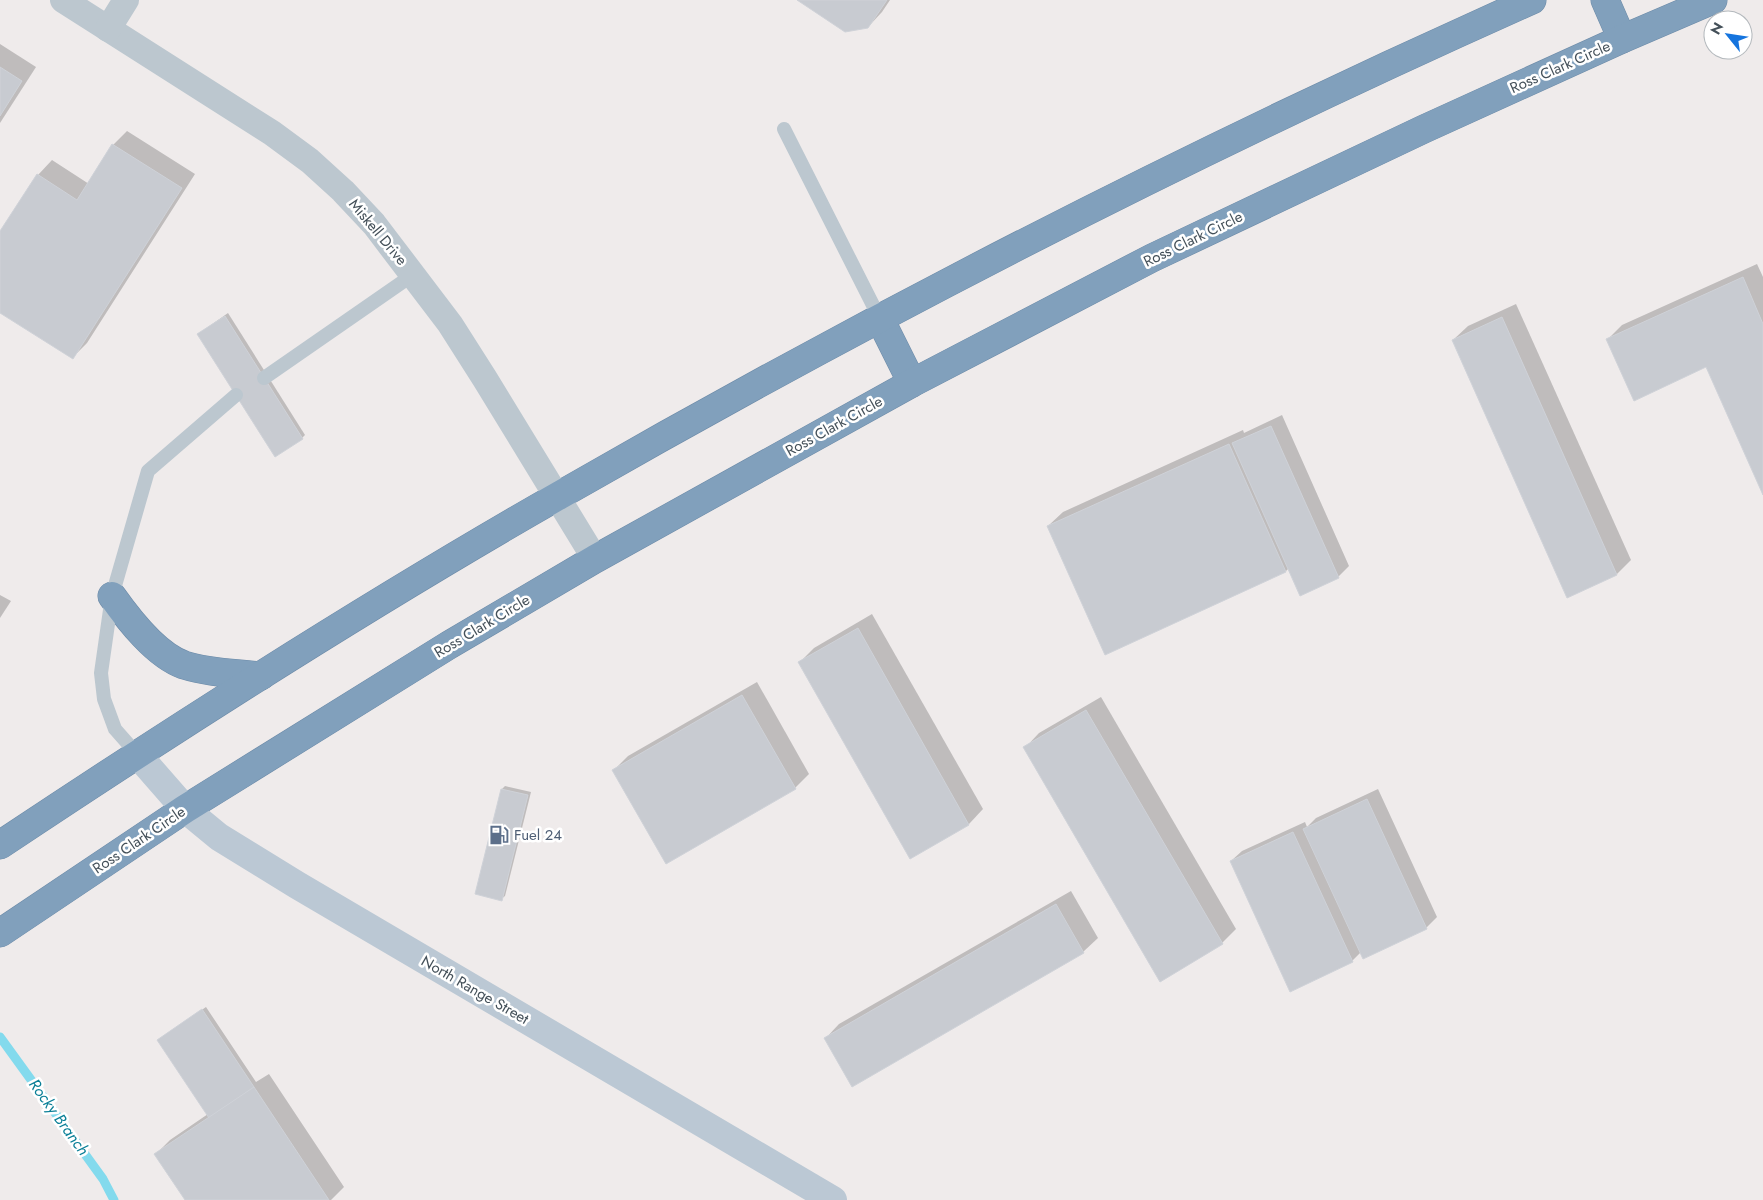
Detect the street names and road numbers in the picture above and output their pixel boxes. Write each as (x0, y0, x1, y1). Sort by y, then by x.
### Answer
street label: Ross Clark Circle (1506, 35, 1614, 99)
street label: Miskell Drive (344, 194, 413, 270)
street label: Ross Clark Circle (1140, 205, 1247, 273)
street label: Ross Clark Circle (782, 390, 887, 462)
street label: Ross Clark Circle (430, 589, 534, 663)
street label: Ross Clark Circle (88, 801, 190, 879)
street label: North Range Street (417, 950, 533, 1030)

